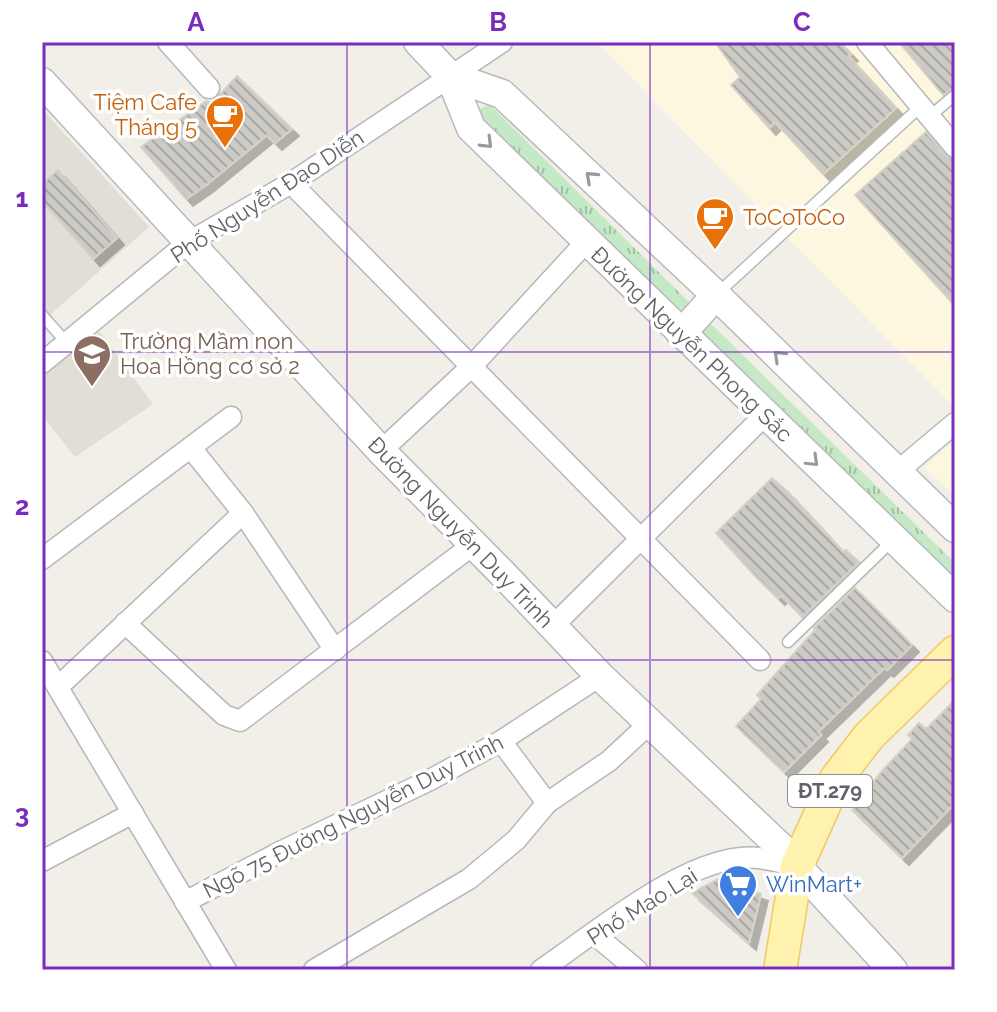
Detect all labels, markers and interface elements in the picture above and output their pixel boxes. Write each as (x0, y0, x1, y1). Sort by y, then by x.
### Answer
text: A (187, 7, 205, 37)
text: B (489, 7, 507, 37)
text: C (793, 7, 811, 37)
place label: Tiệm Cafe Tháng 5 (93, 89, 197, 140)
cafe icon: Tiệm Cafe Tháng 5 (204, 94, 246, 149)
street label: Phố Nguyễn Đạo Diễn (166, 124, 368, 268)
one-way arrow (478, 134, 492, 148)
one-way arrow (585, 172, 600, 186)
text: 1 (16, 183, 29, 213)
cafe icon: ToCoToCo (694, 196, 736, 251)
place label: ToCoToCo (743, 204, 845, 230)
street label: Đường Nguyễn Phong Sắc (586, 241, 798, 447)
place label: Trường Mầm non Hoa Hồng cơ sở 2 (120, 328, 300, 379)
school or university icon: Trường Mầm non Hoa Hồng cơ sở 2 (71, 333, 113, 388)
one-way arrow (774, 350, 788, 365)
street label: Đường Nguyễn Duy Trinh (363, 431, 559, 633)
one-way arrow (804, 452, 819, 466)
text: 2 (15, 491, 29, 521)
street label: Ngõ 75 Đường Nguyễn Duy Trinh (198, 729, 508, 903)
road number: ĐT.279 (788, 775, 872, 807)
text: 3 (15, 799, 29, 829)
street label: Phố Mao Lại (582, 862, 702, 950)
supermarket icon: WinMart+ (717, 863, 759, 918)
place label: WinMart+ (766, 871, 862, 897)

